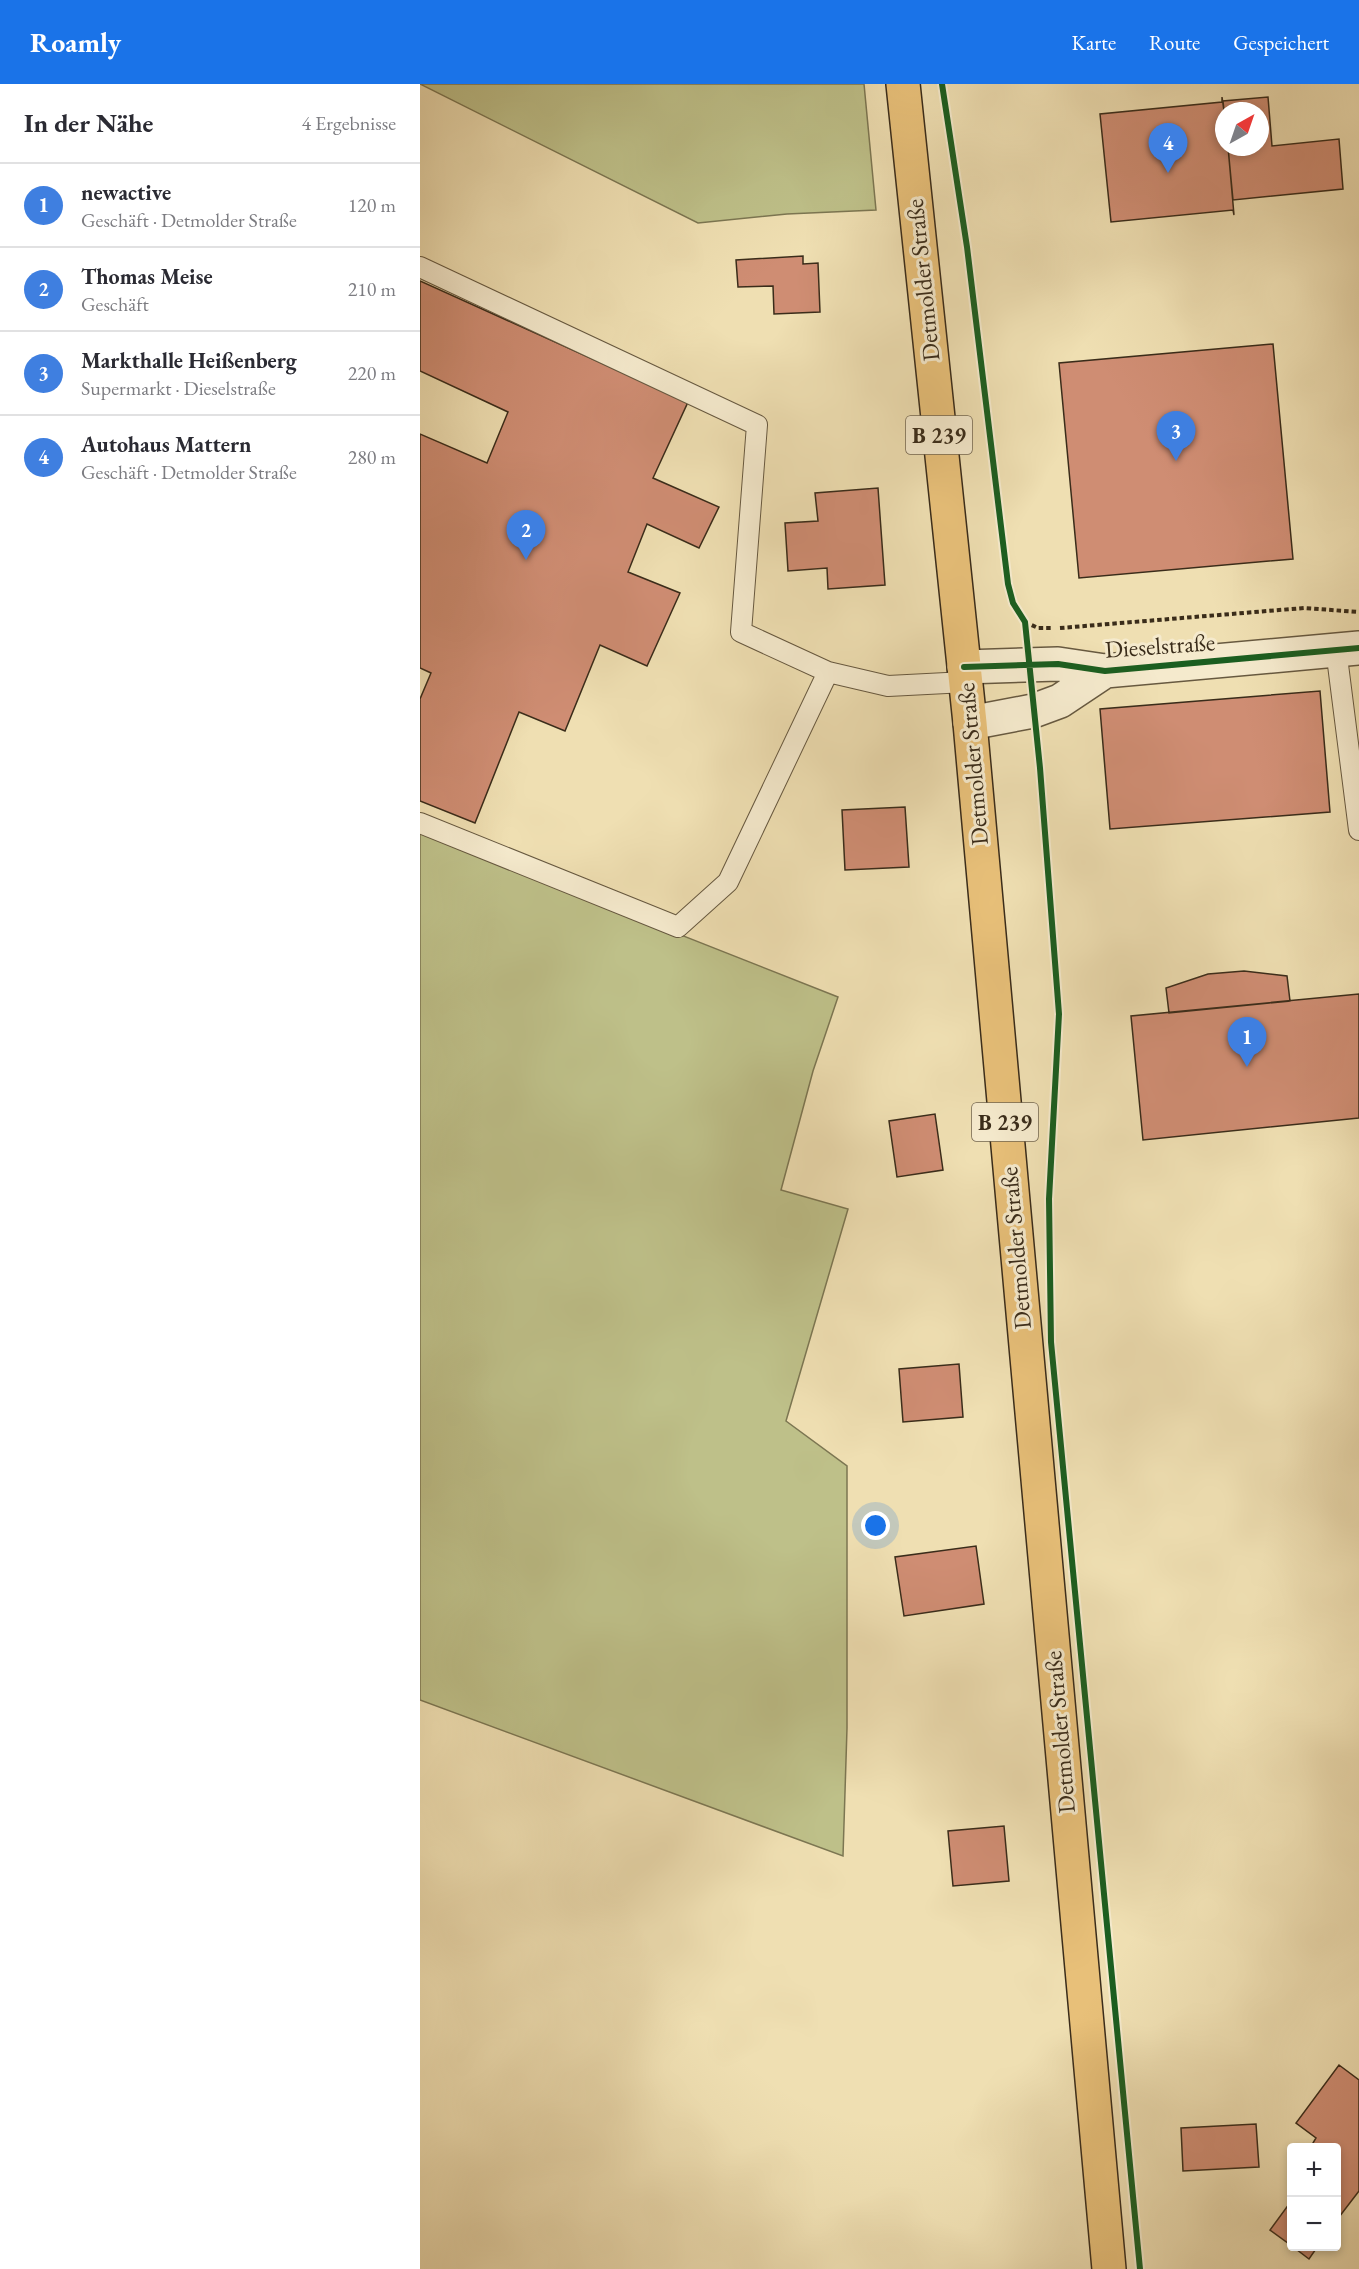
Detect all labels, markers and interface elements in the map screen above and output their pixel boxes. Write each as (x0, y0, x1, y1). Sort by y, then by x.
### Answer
text: Roamly (30, 24, 121, 60)
text: Karte (1072, 29, 1116, 56)
text: Route (1149, 29, 1200, 56)
text: Gespeichert (1233, 29, 1329, 56)
north arrow (1215, 102, 1269, 156)
text: In der Nähe (24, 106, 153, 140)
text: 4 Ergebnisse (301, 110, 396, 136)
pin: 4 (1148, 124, 1188, 173)
text: newactive (81, 178, 171, 207)
text: 1 (38, 192, 49, 218)
text: 120 m (348, 192, 396, 218)
street label: Detmolder Straße (899, 197, 946, 363)
text: Geschäft · Detmolder Straße (81, 207, 297, 233)
text: Thomas Meise (81, 262, 213, 291)
text: 2 (38, 276, 49, 302)
text: 210 m (348, 276, 396, 302)
text: Geschäft (81, 291, 149, 317)
text: Markthalle Heißenberg (81, 346, 297, 375)
text: 3 (38, 360, 49, 386)
text: 220 m (348, 360, 396, 386)
text: Supermarkt · Dieselstraße (81, 375, 276, 401)
pin: 3 (1156, 412, 1196, 461)
road number: B 239 (906, 416, 972, 454)
text: Autohaus Mattern (81, 430, 251, 459)
text: 4 (38, 444, 49, 470)
text: 280 m (348, 444, 396, 470)
text: Geschäft · Detmolder Straße (81, 459, 297, 485)
pin: 2 (506, 510, 546, 560)
street label: Dieselstraße (1104, 626, 1216, 665)
street label: Detmolder Straße (950, 681, 995, 847)
pin: 1 (1228, 1018, 1266, 1067)
road number: B 239 (972, 1103, 1038, 1141)
street label: Detmolder Straße (993, 1165, 1038, 1331)
your location (861, 1511, 890, 1540)
street label: Detmolder Straße (1037, 1649, 1082, 1815)
map controls (1287, 2143, 1341, 2251)
button: + (1287, 2143, 1341, 2197)
button: − (1287, 2197, 1341, 2251)

